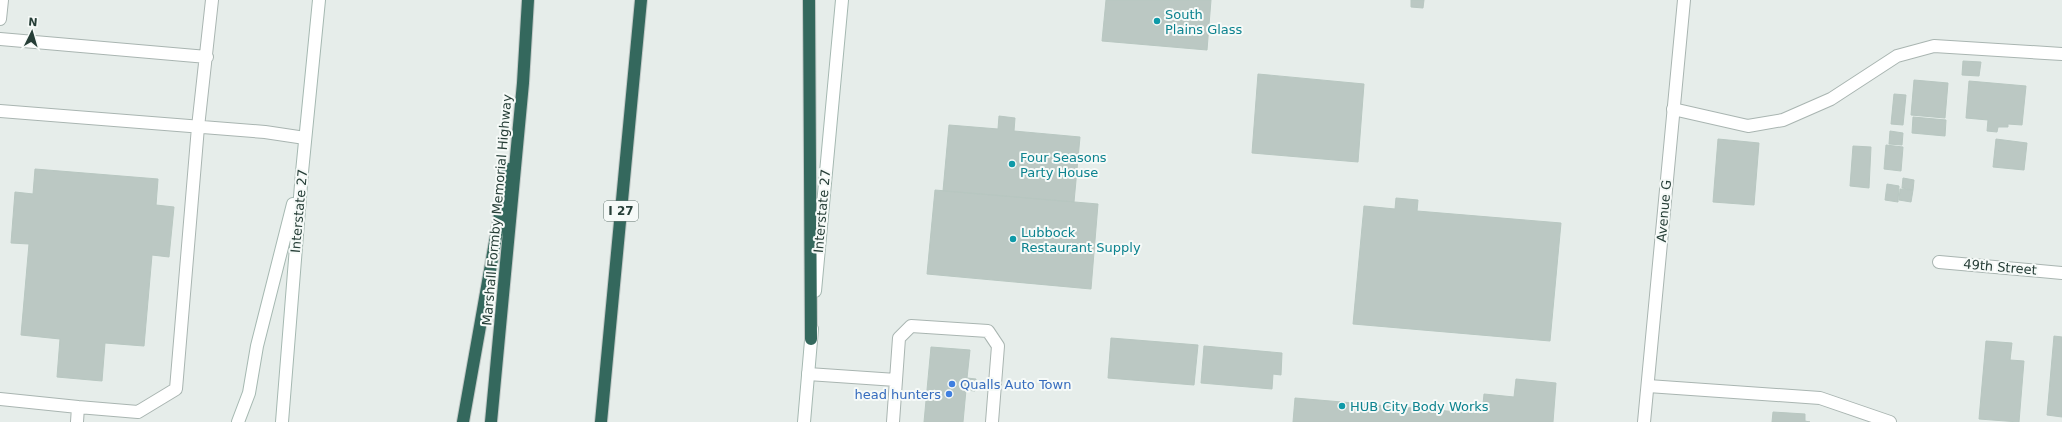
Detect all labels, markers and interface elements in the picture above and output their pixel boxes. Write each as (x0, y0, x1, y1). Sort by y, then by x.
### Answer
place label: South Plains Glass (1165, 7, 1243, 37)
north arrow (12, 12, 52, 52)
text: N (28, 16, 38, 29)
marker: South Plains Glass (1152, 16, 1162, 26)
street label: Marshall Formby Memorial Highway (479, 93, 515, 326)
place label: Four Seasons Party House (1020, 150, 1107, 180)
marker: Four Seasons Party House (1007, 159, 1017, 169)
street label: Interstate 27 (288, 168, 310, 254)
street label: Interstate 27 (811, 168, 833, 254)
street label: Avenue G (1654, 179, 1674, 243)
road number: I 27 (604, 201, 638, 221)
place label: Lubbock Restaurant Supply (1021, 225, 1141, 255)
marker: Lubbock Restaurant Supply (1008, 234, 1018, 244)
street label: 49th Street (1963, 256, 2037, 278)
place label: Qualls Auto Town (960, 377, 1071, 392)
marker: Qualls Auto Town (947, 379, 957, 389)
place label: head hunters (854, 387, 941, 402)
marker: head hunters (944, 389, 954, 399)
place label: HUB City Body Works (1350, 399, 1489, 414)
marker: HUB City Body Works (1337, 401, 1347, 411)

